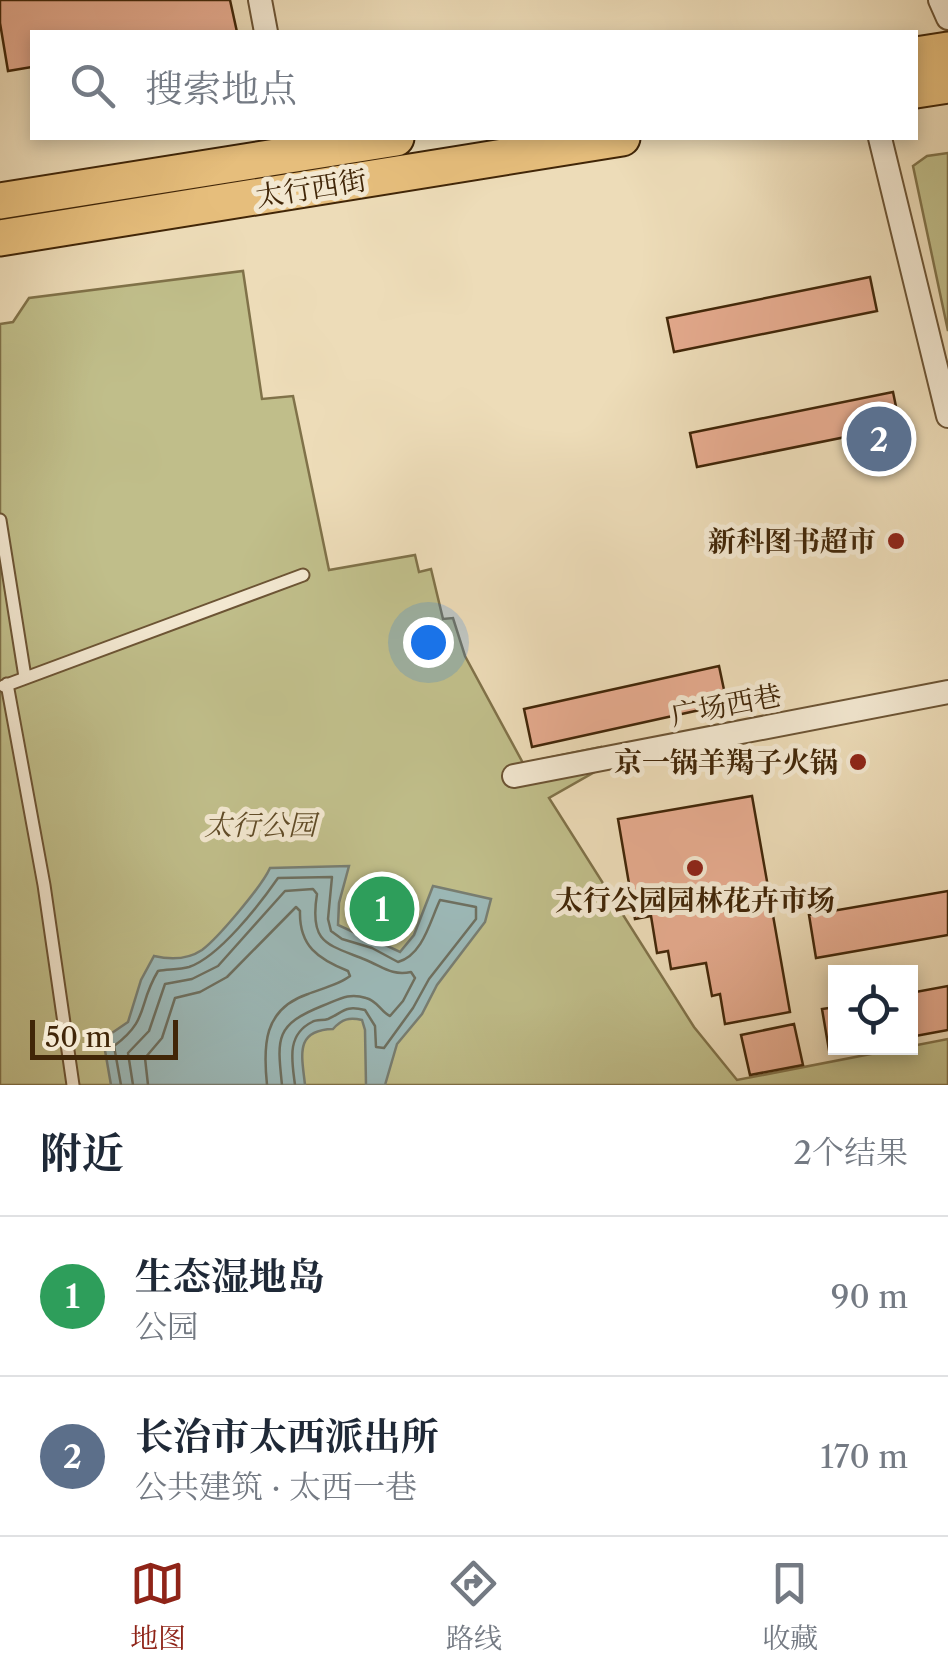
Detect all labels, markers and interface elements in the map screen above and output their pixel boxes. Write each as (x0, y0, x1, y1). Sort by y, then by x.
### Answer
search box (30, 30, 918, 140)
icon: search (65, 58, 120, 113)
text: 搜索地点 (145, 65, 297, 112)
street label: 太行西街 (253, 162, 369, 214)
pin: 2 (846, 402, 912, 476)
place label: 新科图书超市 (708, 524, 876, 558)
marker: 新科图书超市 (885, 530, 907, 552)
your location (403, 617, 454, 668)
street label: 广场西巷 (668, 678, 784, 732)
place label: 京一锅羊羯子火锅 (614, 745, 838, 779)
marker: 京一锅羊羯子火锅 (847, 751, 869, 773)
park label: 太行公园 (204, 808, 320, 842)
marker: 太行公园园林花卉市场 (684, 857, 706, 879)
pin: 1 (350, 872, 414, 946)
place label: 太行公园园林花卉市场 (555, 883, 835, 917)
map controls (828, 965, 918, 1055)
button: locate (828, 965, 918, 1055)
scale bar (30, 1015, 178, 1060)
text: 50 m (45, 1020, 112, 1054)
text: 附近 (40, 1127, 124, 1179)
text: 2个结果 (794, 1133, 908, 1172)
text: 生态湿地岛 (135, 1253, 325, 1300)
text: 1 (65, 1277, 80, 1316)
text: 90 m (831, 1277, 908, 1316)
text: 公园 (135, 1307, 199, 1346)
text: 长治市太西派出所 (135, 1413, 439, 1460)
text: 2 (63, 1437, 82, 1476)
text: 170 m (820, 1437, 908, 1476)
text: 公共建筑 · 太西一巷 (135, 1467, 417, 1506)
tab: 地图 (130, 1556, 186, 1656)
tab: 路线 (446, 1556, 502, 1656)
tab: 收藏 (762, 1556, 818, 1656)

